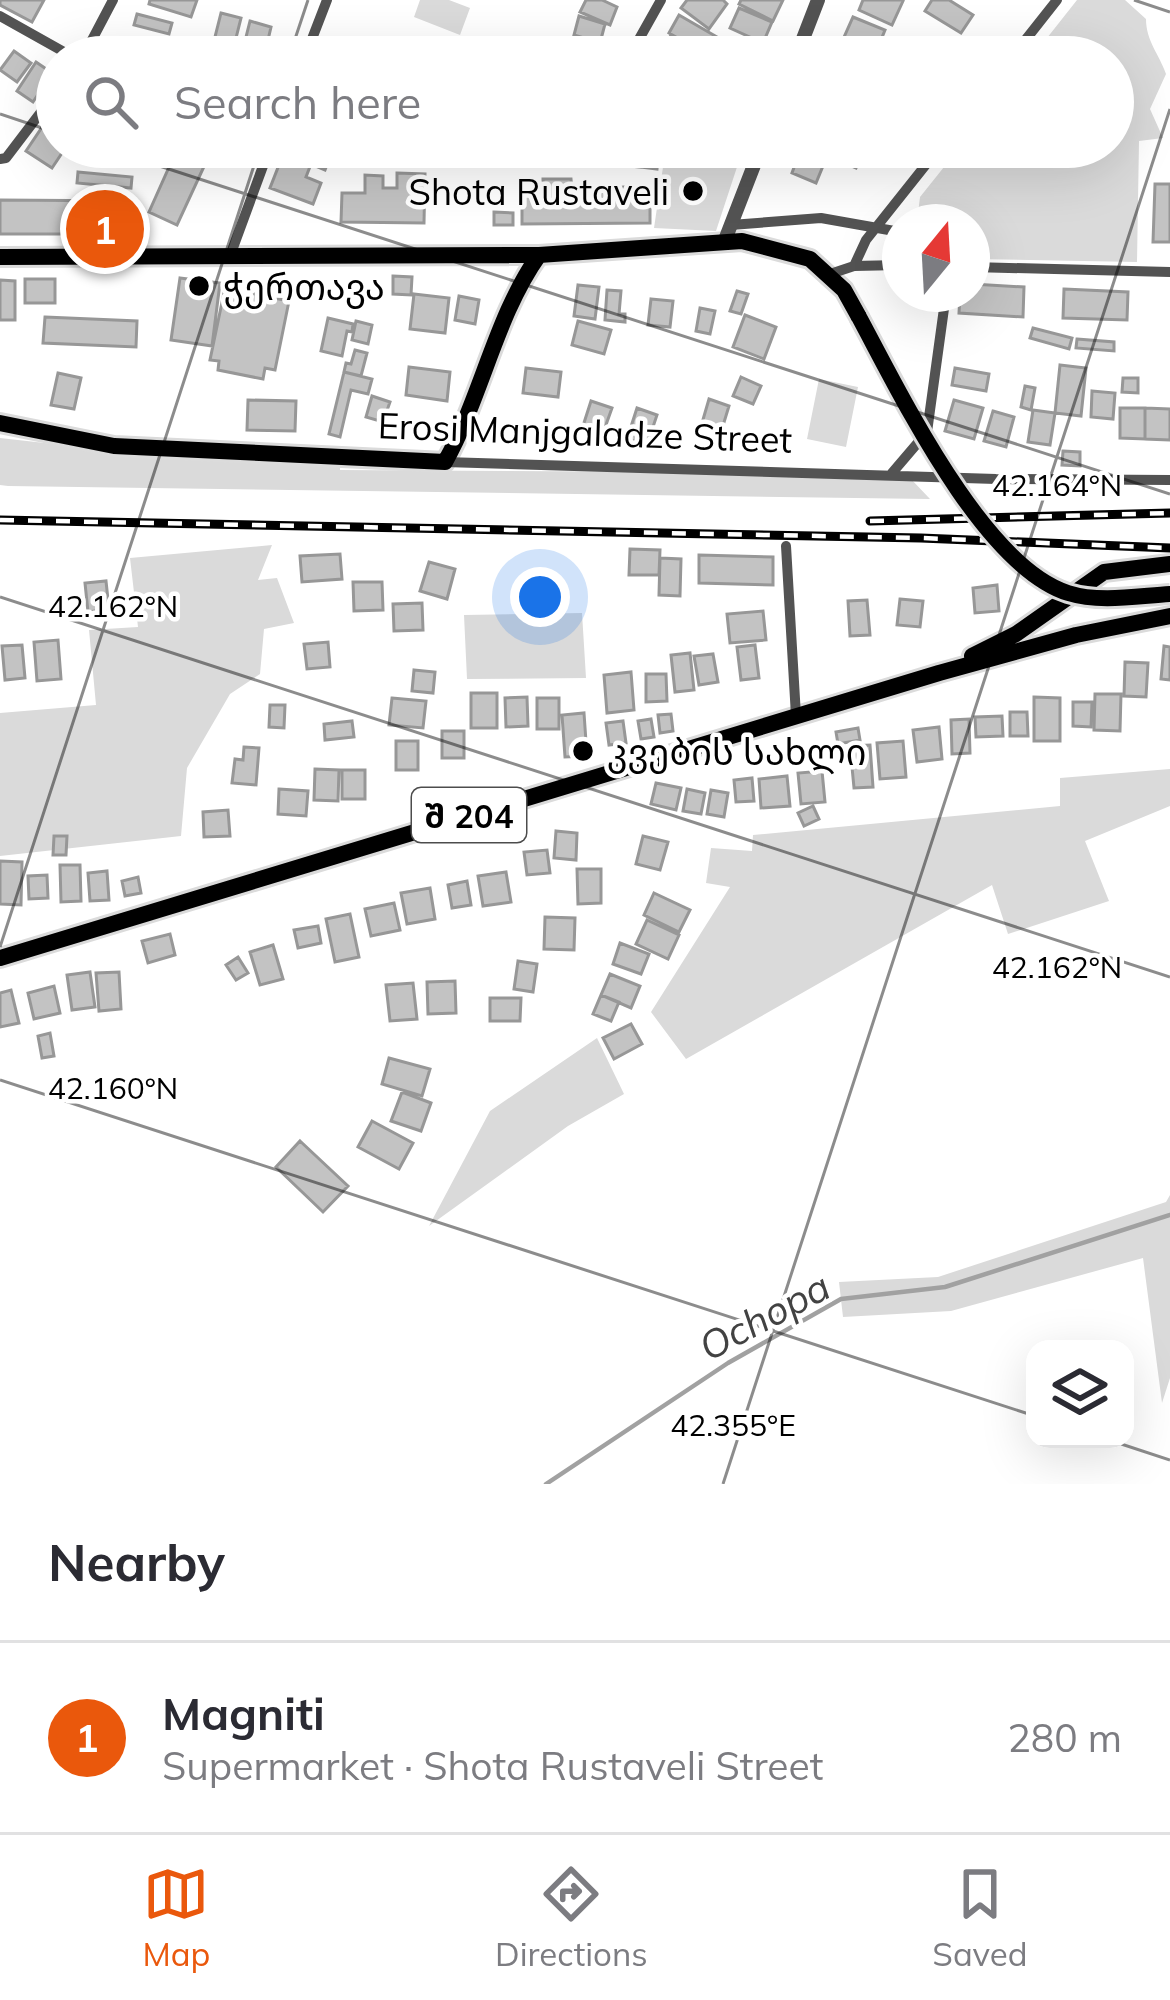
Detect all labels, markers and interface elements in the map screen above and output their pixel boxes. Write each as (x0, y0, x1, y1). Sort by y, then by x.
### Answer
search box (36, 36, 1134, 168)
icon: search (78, 69, 144, 135)
text: Search here (174, 74, 421, 130)
place label: Shota Rustaveli (409, 169, 669, 214)
marker: Shota Rustaveli (680, 178, 706, 204)
pin: 1 (66, 184, 144, 274)
north arrow (882, 204, 990, 312)
place label: ჭერთავა (223, 264, 385, 309)
marker: ჭერთავა (186, 273, 212, 299)
street label: Erosi Manjgaladze Street (377, 402, 793, 462)
text: 42.164°N (992, 466, 1122, 504)
your location (510, 567, 570, 627)
text: 42.162°N (48, 587, 178, 625)
place label: კვების სახლი (607, 729, 866, 775)
marker: კვების სახლი (570, 738, 596, 764)
road number: შ 204 (412, 788, 526, 842)
text: 42.162°N (992, 948, 1122, 986)
text: 42.160°N (48, 1069, 178, 1107)
water label: Ochopa (690, 1261, 838, 1371)
map controls (1026, 1340, 1134, 1448)
button: layers (1026, 1340, 1134, 1448)
text: 42.355°E (670, 1406, 796, 1444)
text: Nearby (48, 1530, 225, 1594)
text: Magniti (162, 1685, 325, 1741)
text: 1 (75, 1713, 99, 1762)
text: 280 m (1007, 1713, 1122, 1762)
text: Supermarket · Shota Rustaveli Street (162, 1741, 823, 1790)
tab: Map (142, 1861, 210, 1974)
tab: Directions (495, 1861, 648, 1974)
tab: Saved (932, 1861, 1028, 1974)

